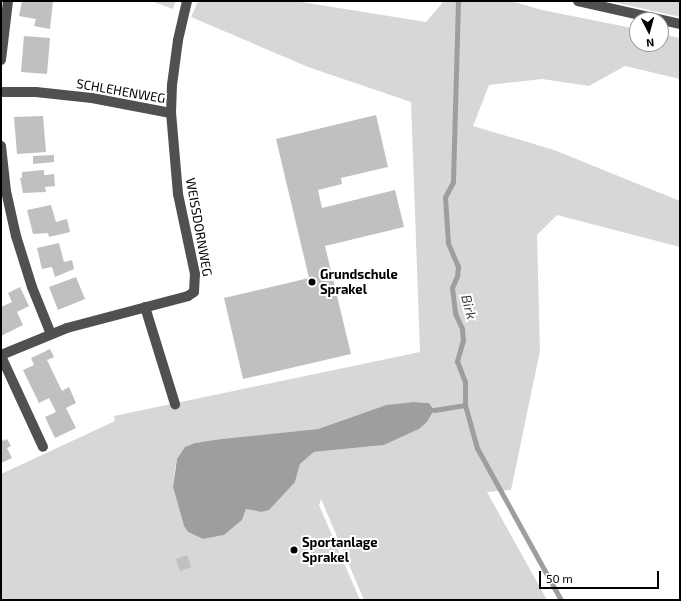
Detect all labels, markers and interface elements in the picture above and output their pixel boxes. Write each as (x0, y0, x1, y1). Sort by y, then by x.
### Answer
north arrow (629, 12, 669, 52)
text: N (646, 37, 655, 50)
street label: SCHLEHENWEG (75, 75, 167, 107)
street label: WEISSDORNWEG (183, 177, 215, 277)
place label: Grundschule Sprakel (320, 267, 398, 298)
marker: Grundschule Sprakel (307, 277, 317, 287)
water label: Birk (458, 293, 480, 321)
place label: Sportanlage Sprakel (302, 535, 378, 566)
marker: Sportanlage Sprakel (289, 545, 299, 555)
scale bar (541, 563, 661, 589)
text: 50 m (546, 571, 573, 585)

